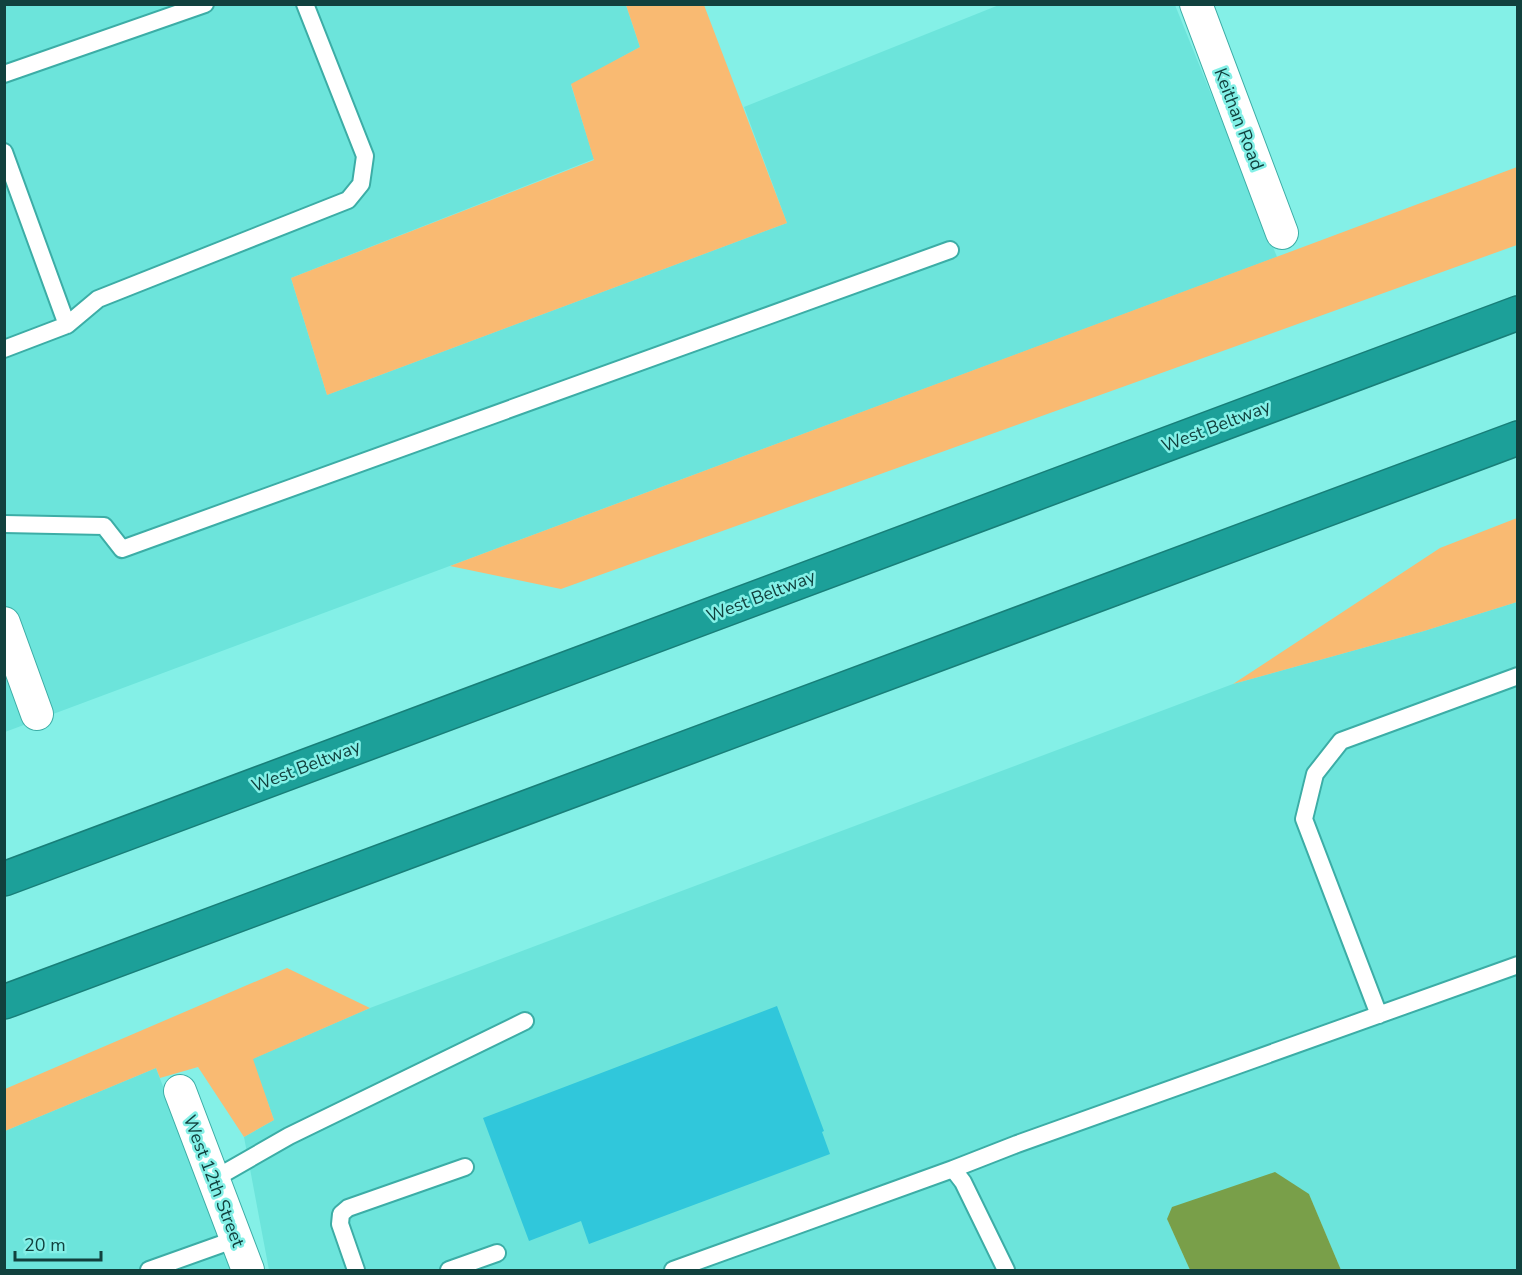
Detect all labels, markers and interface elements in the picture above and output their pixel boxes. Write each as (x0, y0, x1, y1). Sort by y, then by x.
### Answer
street label: Keithan Road (1209, 64, 1269, 174)
street label: West Beltway (1158, 394, 1275, 458)
street label: West Beltway (703, 564, 820, 628)
street label: West Beltway (248, 734, 365, 798)
street label: West 12th Street (178, 1111, 250, 1251)
scale bar (15, 1224, 100, 1262)
text: 20 m (24, 1233, 66, 1257)

